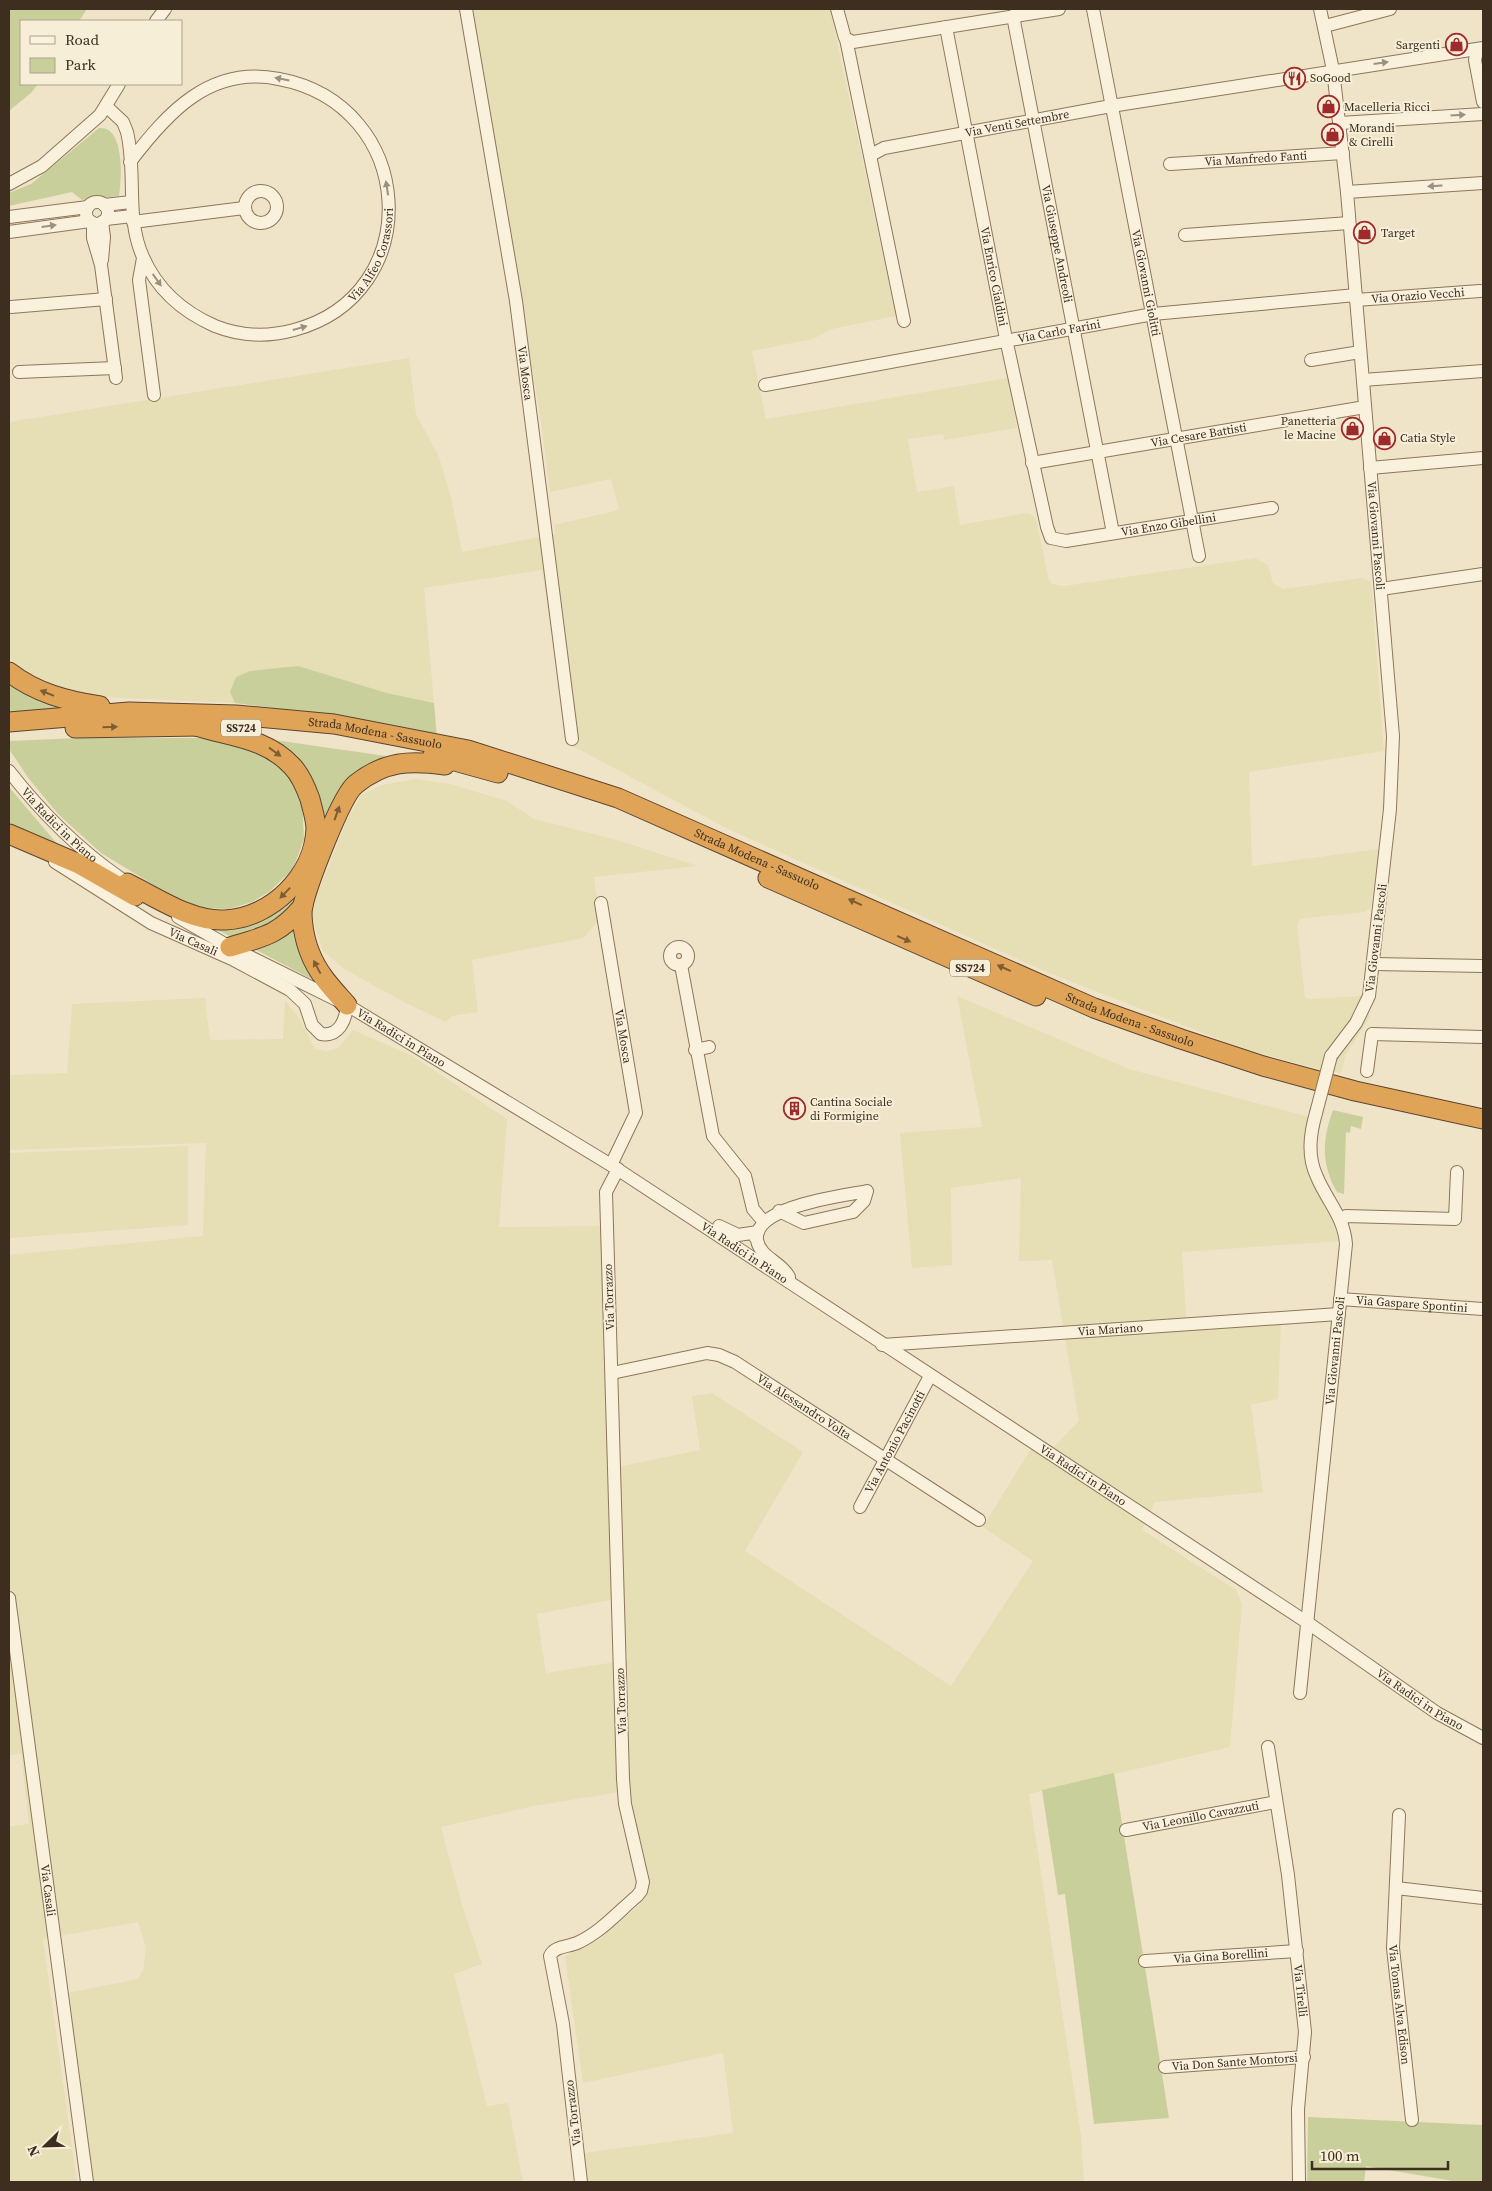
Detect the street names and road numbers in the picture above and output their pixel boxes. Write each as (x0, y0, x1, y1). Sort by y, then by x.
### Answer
street label: Via Venti Settembre (963, 106, 1071, 141)
street label: Via Manfredo Fanti (1204, 147, 1308, 170)
street label: Via Giuseppe Andreoli (1038, 183, 1076, 305)
street label: Via Alfeo Corassori (345, 208, 397, 305)
street label: Via Enrico Cialdini (977, 225, 1011, 328)
street label: Via Giovanni Giolitti (1128, 228, 1164, 338)
street label: Via Orazio Vecchi (1371, 284, 1466, 307)
street label: Via Carlo Farini (1016, 316, 1102, 347)
street label: Via Mosca (514, 345, 537, 402)
street label: Via Cesare Battisti (1150, 419, 1248, 451)
street label: Via Giovanni Pascoli (1363, 480, 1389, 591)
street label: Via Enzo Gibellini (1120, 509, 1218, 540)
street label: Strada Modena - Sassuolo (308, 714, 444, 753)
road number: SS724 (221, 720, 261, 736)
street label: Via Radici in Piano (18, 784, 101, 866)
street label: Strada Modena - Sassuolo (692, 825, 823, 894)
street label: Via Giovanni Pascoli (1361, 882, 1391, 993)
street label: Via Casali (166, 924, 221, 960)
road number: SS724 (950, 960, 990, 976)
street label: Strada Modena - Sassuolo (1063, 989, 1197, 1051)
street label: Via Radici in Piano (354, 1005, 449, 1071)
street label: Via Mosca (611, 1008, 636, 1065)
street label: Via Radici in Piano (698, 1218, 791, 1287)
street label: Via Torrazzo (600, 1263, 618, 1331)
street label: Via Gaspare Spontini (1356, 1292, 1469, 1316)
street label: Via Giovanni Pascoli (1322, 1295, 1349, 1406)
street label: Via Mariano (1077, 1319, 1144, 1340)
street label: Via Alessandro Volta (754, 1370, 855, 1444)
street label: Via Antonio Pacinotti (861, 1387, 929, 1496)
street label: Via Radici in Piano (1036, 1441, 1130, 1510)
street label: Via Radici in Piano (1373, 1665, 1467, 1734)
street label: Via Torrazzo (612, 1667, 630, 1735)
street label: Via Leonillo Cavazzuti (1141, 1797, 1261, 1835)
street label: Via Casali (37, 1863, 60, 1918)
street label: Via Tomas Alva Edison (1385, 1944, 1414, 2065)
street label: Via Gina Borellini (1173, 1945, 1269, 1967)
street label: Via Tirelli (1290, 1964, 1311, 2018)
street label: Via Don Sante Montorsi (1171, 2049, 1299, 2074)
street label: Via Torrazzo (561, 2079, 585, 2147)

